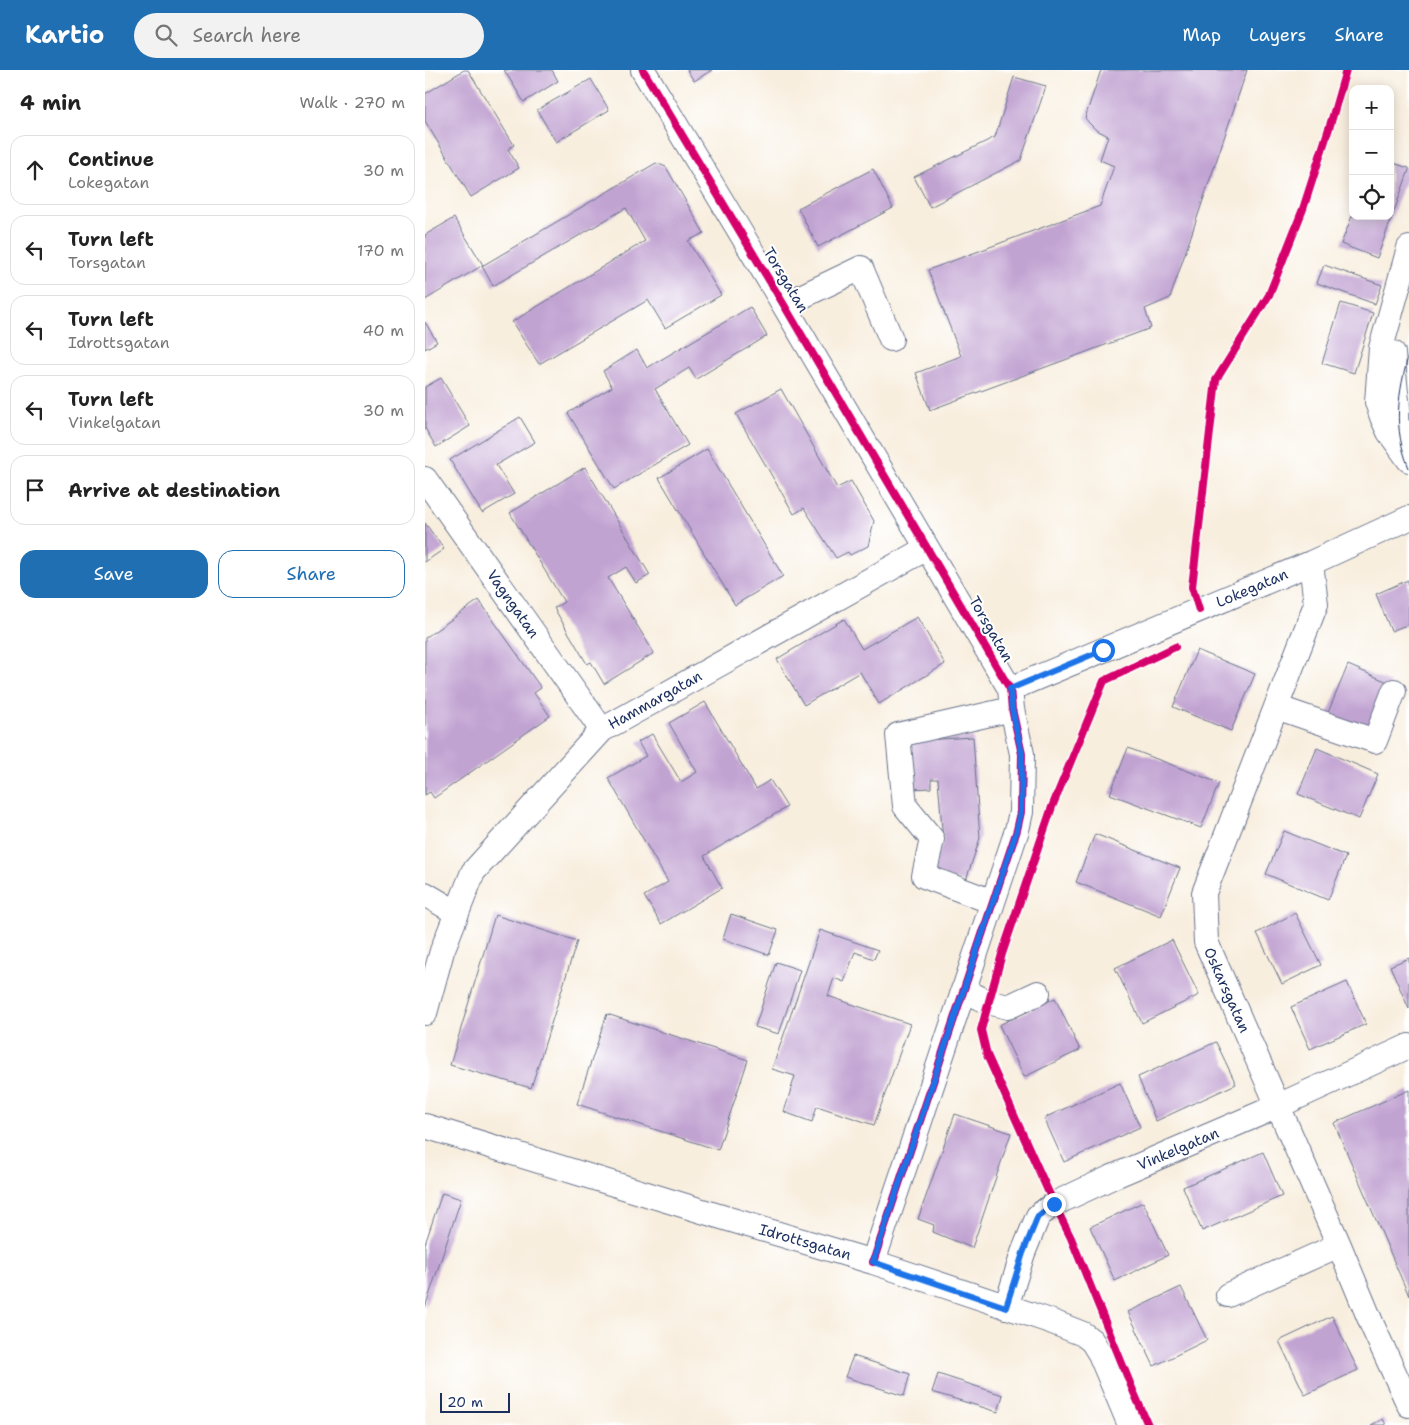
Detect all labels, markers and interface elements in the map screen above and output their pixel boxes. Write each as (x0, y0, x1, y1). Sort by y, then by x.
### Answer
search box (134, 13, 484, 58)
text: Kartio (25, 19, 104, 51)
icon: search (152, 21, 180, 49)
text: Search here (192, 23, 301, 48)
text: Map (1183, 23, 1221, 47)
text: Layers (1249, 23, 1306, 47)
text: Share (1334, 23, 1384, 47)
map controls (1349, 85, 1394, 220)
button: + (1349, 85, 1394, 130)
text: 4 min (20, 89, 81, 117)
text: Walk · 270 m (300, 92, 405, 113)
button: − (1349, 130, 1394, 175)
text: Continue (68, 147, 154, 172)
icon: ahead (21, 156, 49, 184)
text: 30 m (363, 160, 404, 181)
text: Lokegatan (68, 172, 149, 193)
button: locate (1349, 175, 1394, 220)
text: Turn left (68, 227, 154, 252)
icon: left (21, 236, 49, 264)
text: 170 m (357, 240, 404, 261)
street label: Torsgatan (759, 244, 813, 316)
text: Torsgatan (68, 252, 146, 273)
text: Turn left (68, 307, 154, 332)
icon: left (21, 316, 49, 344)
text: 40 m (362, 320, 404, 341)
text: Idrottsgatan (68, 332, 170, 353)
text: Turn left (68, 387, 154, 412)
icon: left (21, 396, 49, 424)
text: 30 m (363, 400, 404, 421)
text: Vinkelgatan (68, 412, 161, 433)
icon: arrive (21, 476, 49, 504)
text: Arrive at destination (68, 478, 280, 503)
button: Save (20, 550, 208, 598)
button: Share (218, 550, 405, 598)
street label: Lokegatan (1213, 564, 1291, 612)
street label: Vagngatan (482, 566, 544, 642)
street label: Torsgatan (964, 592, 1018, 666)
route start (1092, 639, 1115, 662)
street label: Hammargatan (604, 666, 706, 734)
street label: Oskarsgatan (1199, 944, 1255, 1036)
street label: Vinkelgatan (1134, 1123, 1222, 1175)
route end (1043, 1193, 1066, 1216)
street label: Idrottsgatan (757, 1219, 853, 1265)
scale bar (440, 1390, 510, 1413)
text: 20 m (447, 1393, 483, 1411)

